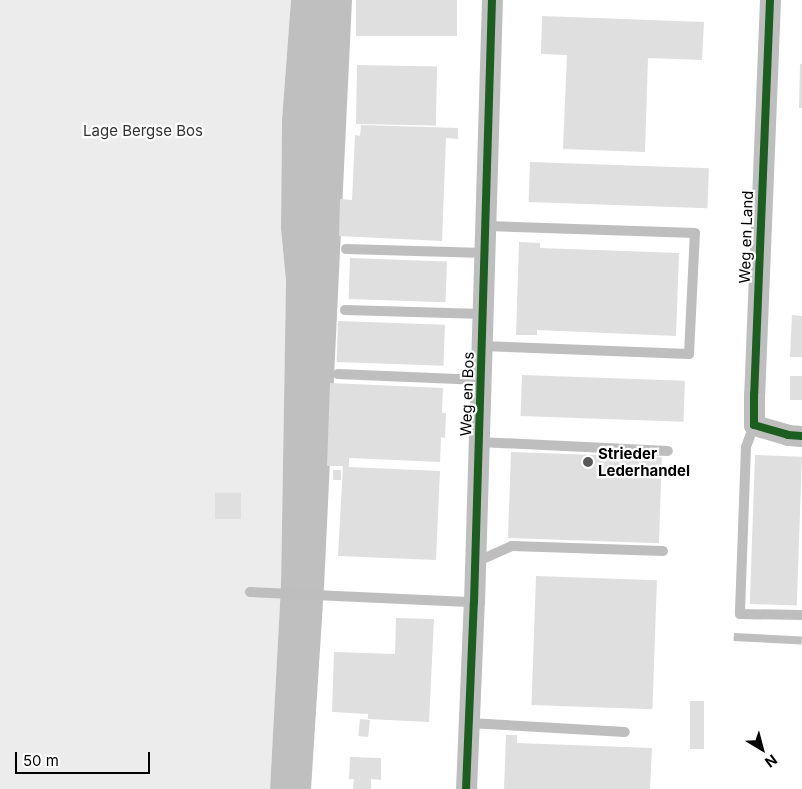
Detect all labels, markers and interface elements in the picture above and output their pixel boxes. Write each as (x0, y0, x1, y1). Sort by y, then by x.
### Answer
park label: Lage Bergse Bos (83, 122, 203, 140)
street label: Weg en Land (735, 190, 757, 284)
street label: Weg en Bos (457, 351, 477, 437)
place label: Strieder Lederhandel (598, 444, 690, 479)
marker: Strieder Lederhandel (582, 456, 594, 468)
north arrow (737, 724, 787, 774)
scale bar (18, 742, 152, 774)
text: 50 m (23, 751, 59, 770)
text: N (762, 751, 781, 771)

